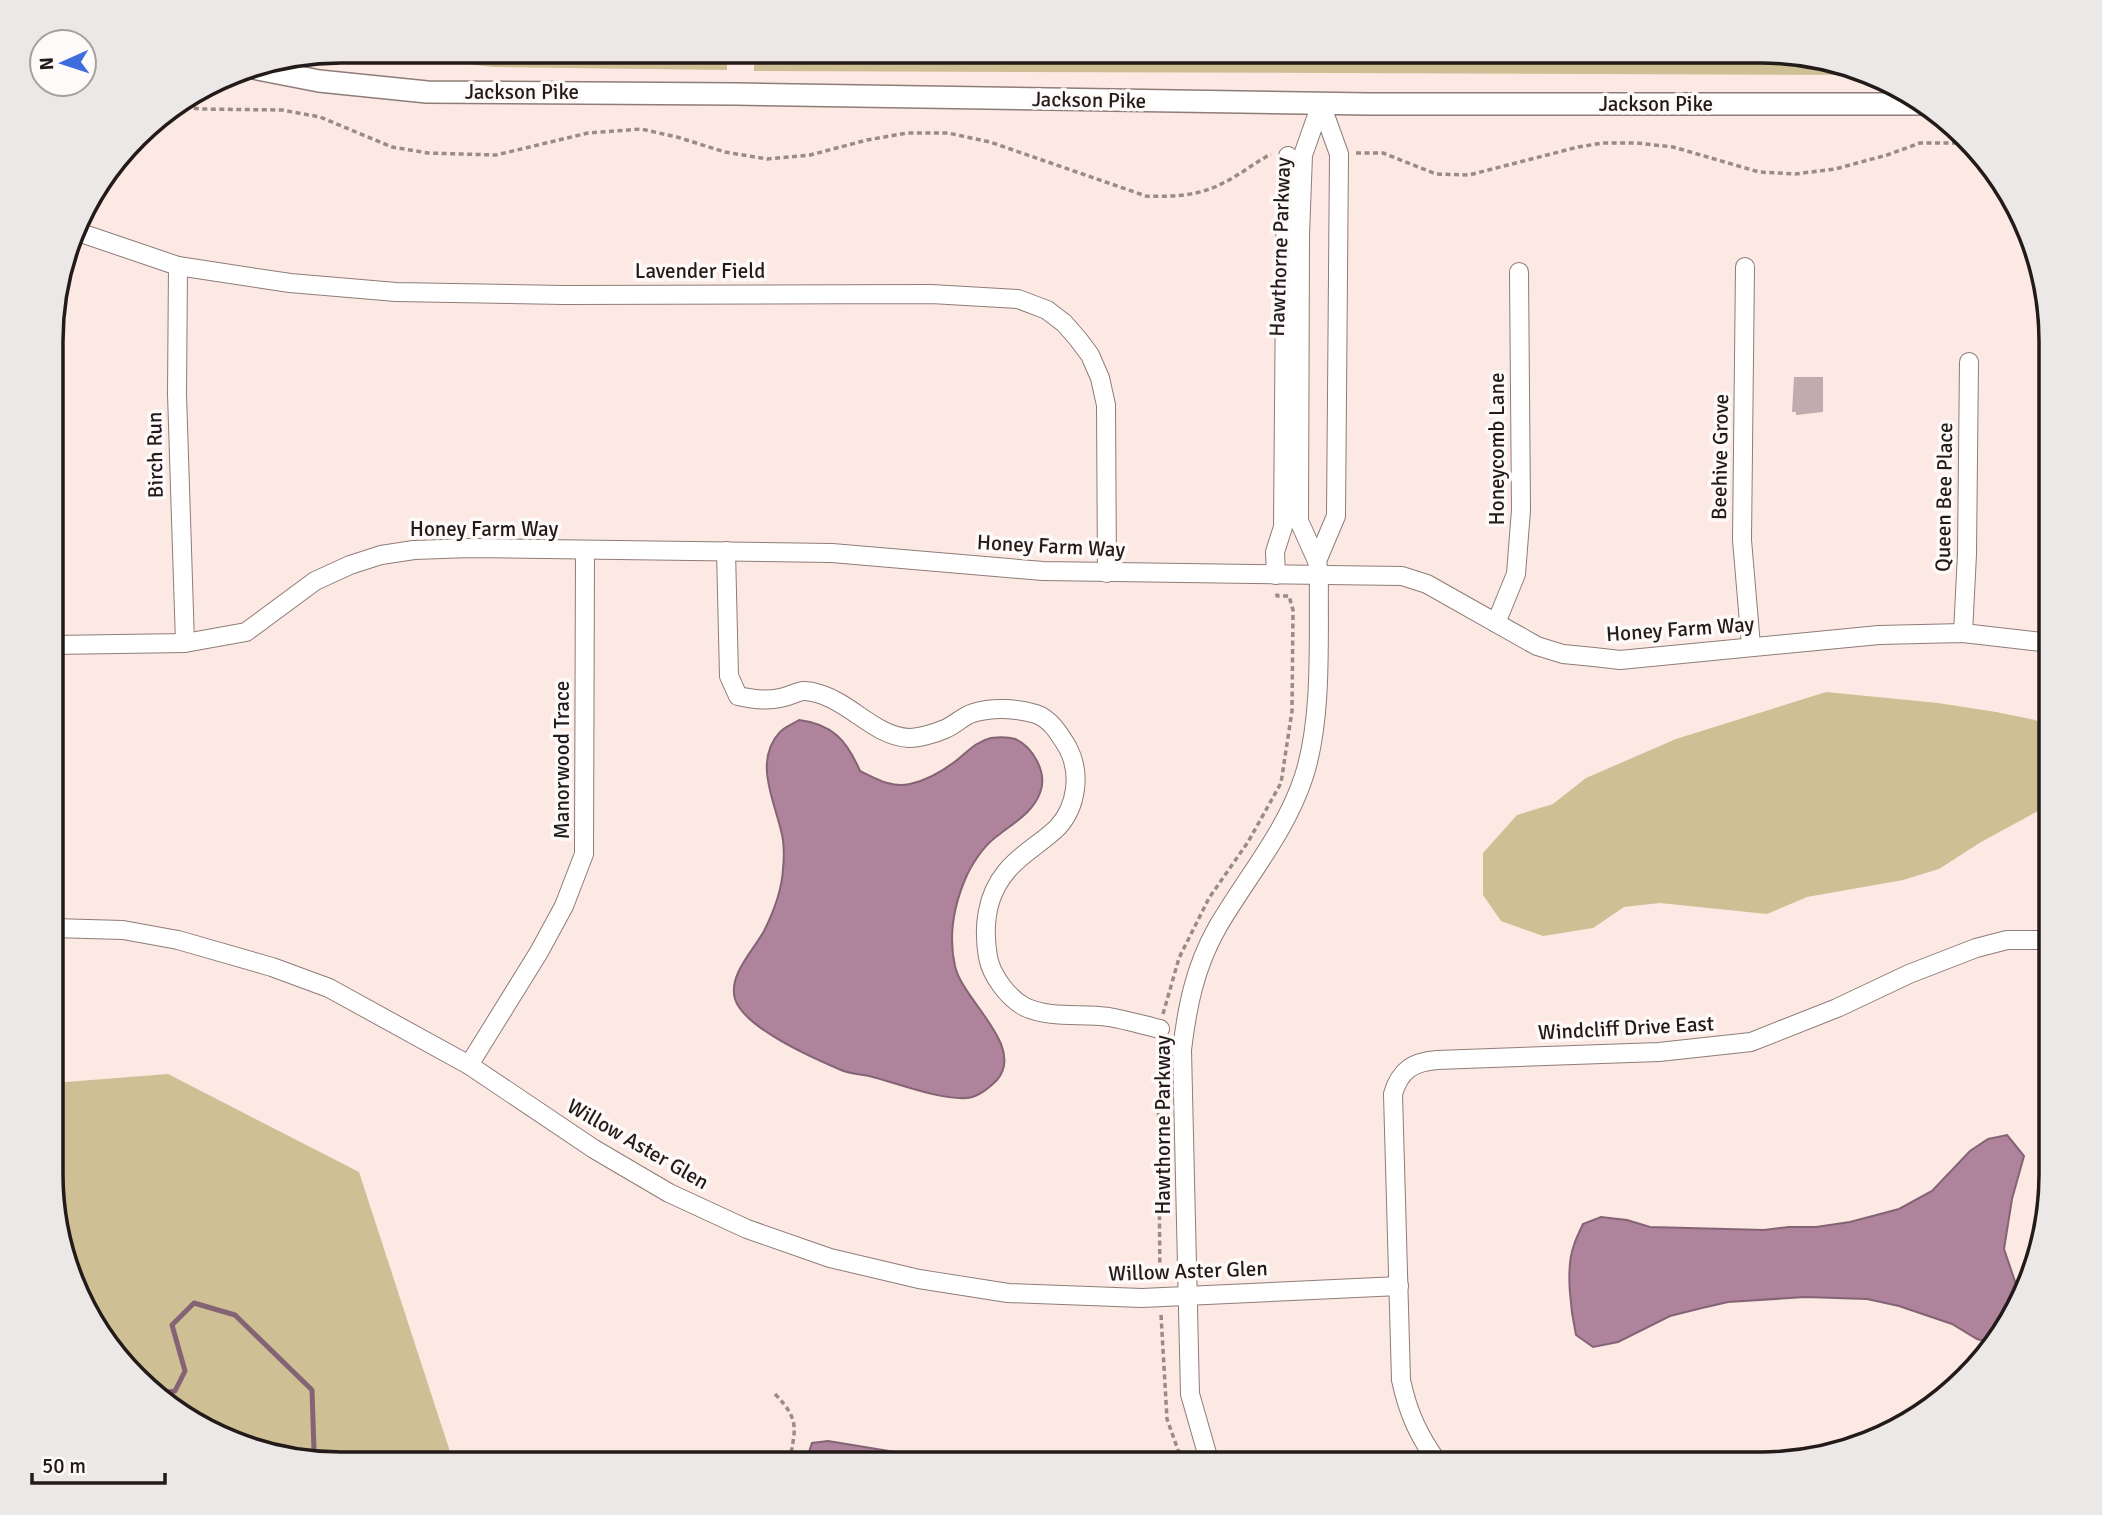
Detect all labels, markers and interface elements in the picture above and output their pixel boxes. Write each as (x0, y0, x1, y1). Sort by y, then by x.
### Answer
north arrow (28, 28, 98, 98)
text: N (35, 57, 59, 71)
street label: Jackson Pike (465, 79, 579, 105)
street label: Jackson Pike (1032, 86, 1146, 114)
street label: Jackson Pike (1599, 91, 1713, 117)
street label: Hawthorne Parkway (1264, 157, 1296, 337)
street label: Lavender Field (635, 258, 765, 284)
street label: Honeycomb Lane (1484, 373, 1510, 525)
street label: Beehive Grove (1706, 394, 1734, 520)
street label: Birch Run (141, 411, 169, 499)
street label: Queen Bee Place (1930, 422, 1958, 572)
street label: Honey Farm Way (410, 516, 558, 542)
street label: Honey Farm Way (976, 529, 1126, 563)
street label: Honey Farm Way (1605, 611, 1755, 647)
street label: Manorwood Trace (549, 681, 575, 839)
street label: Windcliff Drive East (1537, 1010, 1715, 1046)
street label: Hawthorne Parkway (1150, 1035, 1176, 1215)
street label: Willow Aster Glen (562, 1093, 714, 1195)
street label: Willow Aster Glen (1108, 1255, 1268, 1287)
scale bar (32, 1442, 164, 1486)
text: 50 m (42, 1453, 86, 1479)

